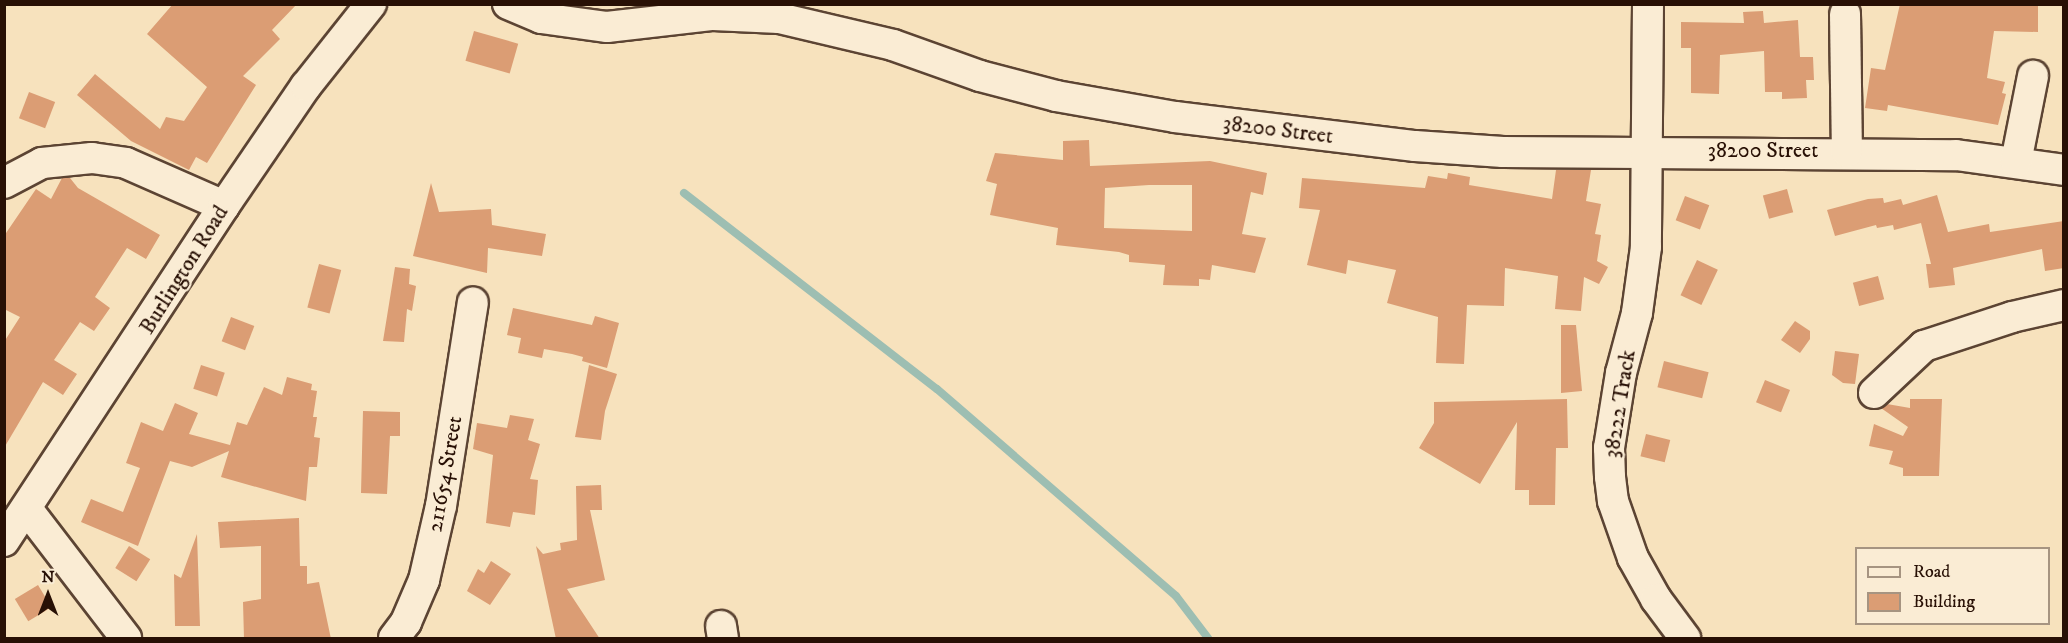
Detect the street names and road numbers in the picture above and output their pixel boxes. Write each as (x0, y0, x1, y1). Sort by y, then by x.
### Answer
street label: 38200 Street (1222, 110, 1334, 150)
street label: 38200 Street (1708, 138, 1818, 164)
street label: Burlington Road (134, 201, 234, 339)
street label: 38222 Track (1598, 348, 1642, 460)
street label: 211654 Street (422, 414, 468, 534)

